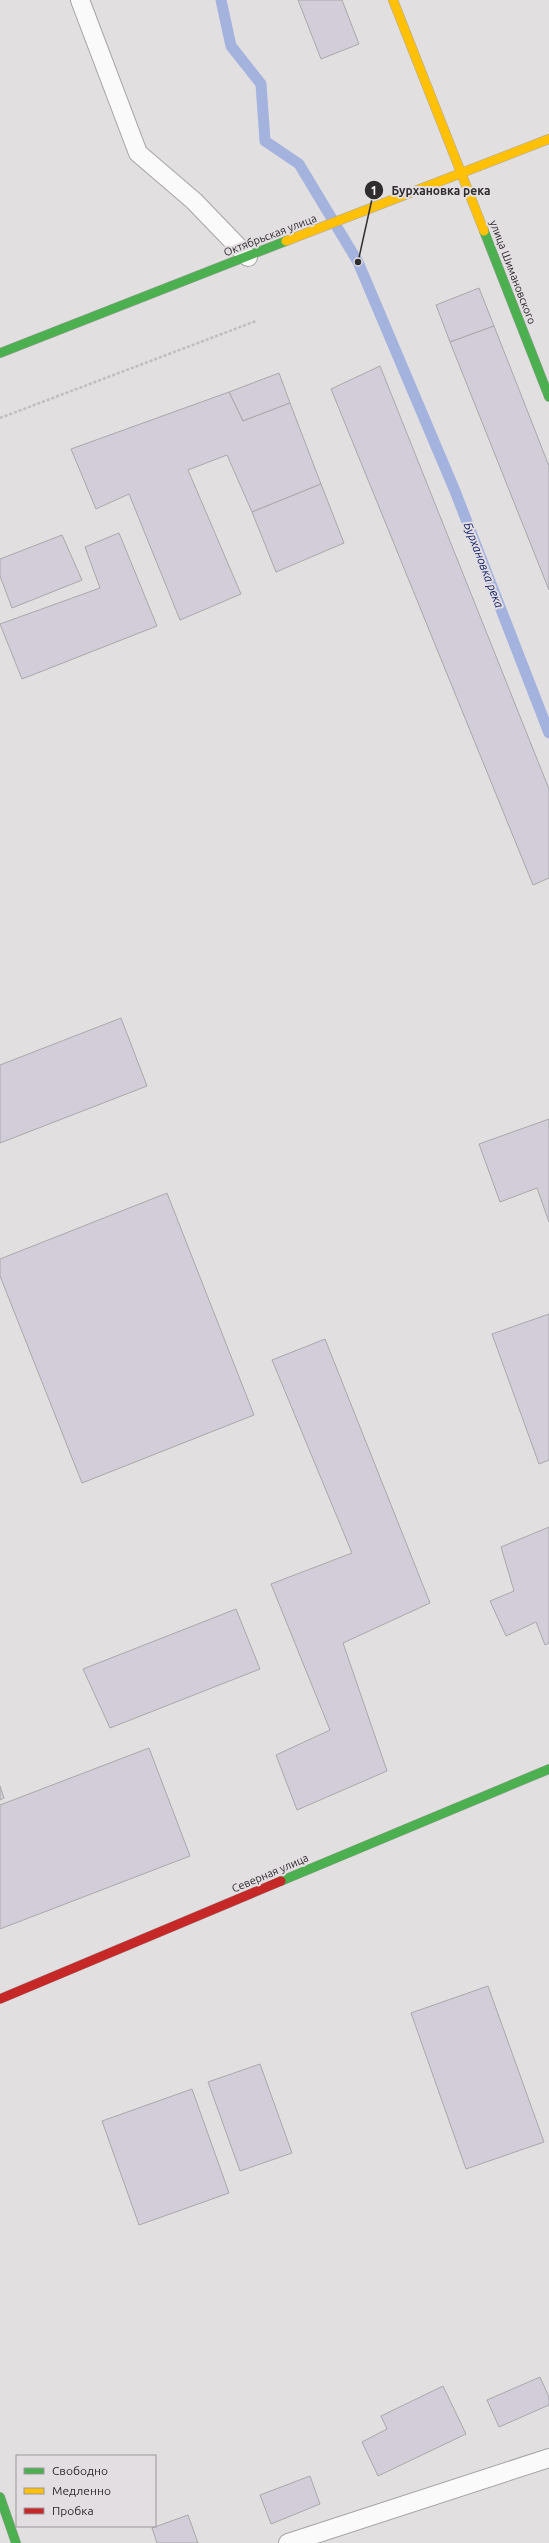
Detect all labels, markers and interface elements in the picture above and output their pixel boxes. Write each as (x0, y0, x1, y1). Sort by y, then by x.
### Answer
callout: Бурхановка река (364, 178, 499, 202)
text: 1 (371, 184, 377, 197)
text: Бурхановка река (392, 184, 490, 197)
street label: Октябрьская улица (222, 212, 318, 258)
street label: улица Шимановского (488, 218, 538, 326)
water label: Бурхановка река (462, 520, 506, 610)
street label: Северная улица (230, 1851, 310, 1895)
legend (16, 2455, 156, 2527)
text: Свободно (52, 2464, 108, 2477)
text: Медленно (52, 2484, 111, 2497)
text: Пробка (52, 2504, 94, 2517)

